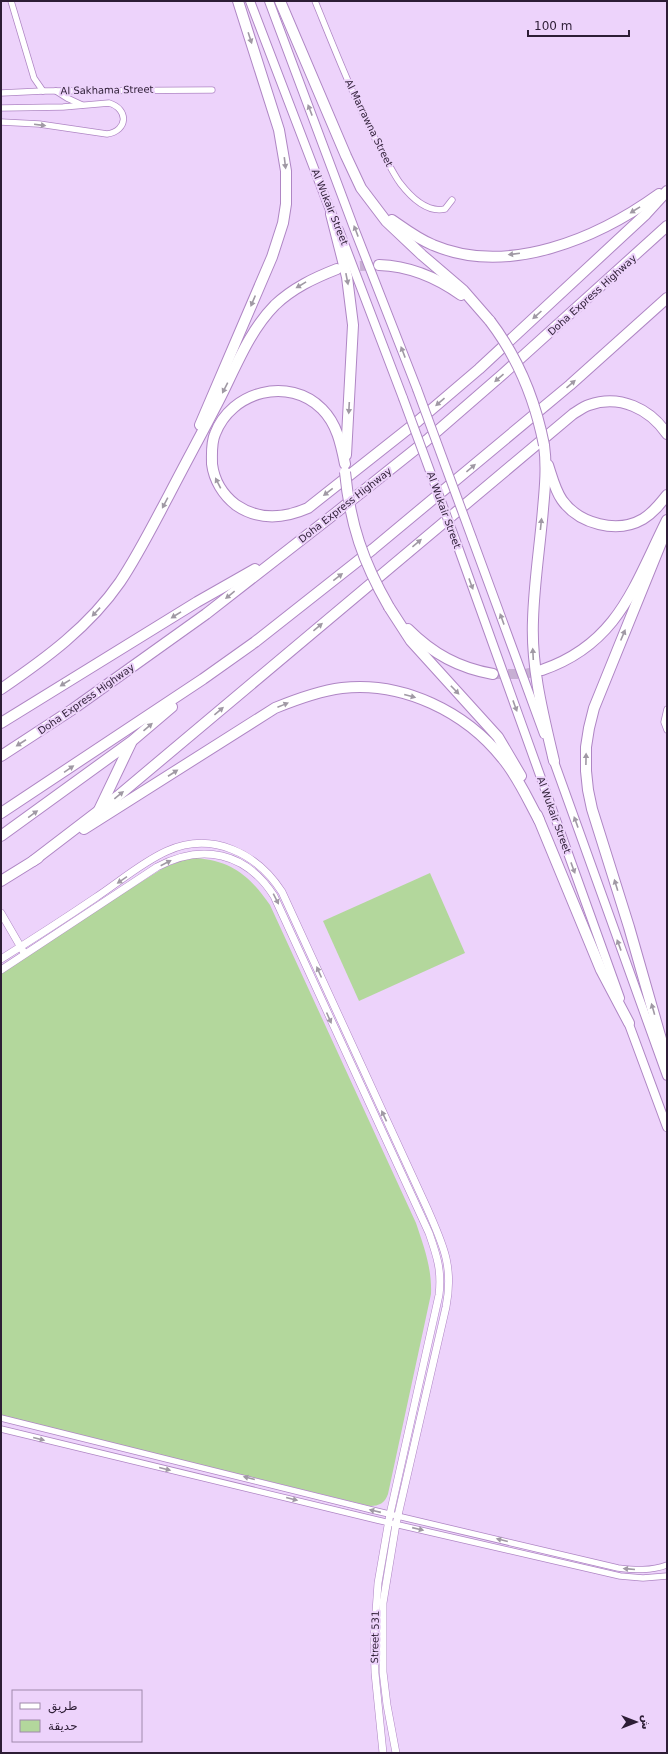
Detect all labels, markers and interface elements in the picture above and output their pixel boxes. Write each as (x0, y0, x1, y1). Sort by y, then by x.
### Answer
scale bar (528, 12, 629, 38)
text: 100 m (534, 19, 572, 33)
one-way arrow (247, 32, 253, 44)
street label: Al Marrawna Street (343, 77, 395, 169)
street label: Al Sakhama Street (60, 84, 154, 96)
one-way arrow (306, 103, 312, 115)
one-way arrow (34, 121, 46, 128)
one-way arrow (282, 157, 289, 169)
street label: Al Wukair Street (310, 167, 350, 247)
one-way arrow (629, 207, 641, 214)
one-way arrow (352, 225, 358, 237)
one-way arrow (508, 251, 520, 258)
street label: Doha Express Highway (546, 252, 638, 338)
one-way arrow (344, 273, 350, 285)
one-way arrow (296, 281, 306, 289)
one-way arrow (250, 295, 257, 307)
one-way arrow (532, 311, 542, 320)
one-way arrow (400, 347, 406, 358)
one-way arrow (493, 374, 504, 383)
one-way arrow (566, 380, 576, 389)
one-way arrow (222, 382, 229, 393)
one-way arrow (435, 397, 445, 407)
one-way arrow (346, 402, 353, 414)
one-way arrow (466, 463, 477, 472)
street label: Doha Express Highway (296, 465, 394, 545)
street label: Al Wukair Street (425, 470, 463, 550)
one-way arrow (215, 477, 221, 489)
one-way arrow (323, 488, 334, 497)
one-way arrow (162, 497, 168, 508)
one-way arrow (538, 518, 545, 530)
one-way arrow (412, 539, 423, 548)
one-way arrow (333, 572, 344, 581)
one-way arrow (469, 578, 475, 590)
one-way arrow (224, 590, 235, 599)
one-way arrow (91, 607, 100, 617)
one-way arrow (170, 611, 182, 618)
one-way arrow (498, 612, 504, 624)
one-way arrow (313, 623, 323, 632)
one-way arrow (621, 629, 627, 641)
one-way arrow (530, 648, 537, 660)
street label: Doha Express Highway (36, 661, 136, 736)
one-way arrow (60, 679, 70, 687)
one-way arrow (451, 685, 460, 695)
one-way arrow (403, 693, 416, 699)
one-way arrow (513, 701, 519, 713)
one-way arrow (278, 702, 289, 708)
one-way arrow (213, 707, 224, 716)
one-way arrow (143, 723, 153, 732)
one-way arrow (16, 739, 26, 747)
one-way arrow (583, 752, 589, 765)
one-way arrow (64, 765, 74, 773)
one-way arrow (167, 769, 178, 777)
street label: Al Wukair Street (535, 775, 573, 855)
one-way arrow (114, 790, 125, 799)
one-way arrow (28, 810, 38, 818)
one-way arrow (572, 816, 578, 828)
one-way arrow (160, 860, 171, 866)
one-way arrow (571, 863, 577, 875)
one-way arrow (117, 876, 127, 884)
one-way arrow (613, 878, 619, 890)
one-way arrow (273, 894, 279, 905)
one-way arrow (616, 939, 622, 951)
one-way arrow (316, 966, 322, 977)
one-way arrow (650, 1003, 656, 1015)
one-way arrow (326, 1012, 332, 1023)
one-way arrow (381, 1110, 387, 1121)
one-way arrow (33, 1436, 45, 1442)
one-way arrow (159, 1466, 171, 1472)
one-way arrow (243, 1475, 256, 1481)
one-way arrow (285, 1497, 298, 1503)
one-way arrow (369, 1507, 382, 1513)
one-way arrow (412, 1527, 424, 1533)
one-way arrow (496, 1537, 508, 1543)
one-way arrow (623, 1566, 635, 1573)
street label: Street 531 (369, 1611, 381, 1663)
legend (12, 1690, 142, 1742)
text: طريق (48, 1699, 78, 1714)
north arrow (616, 1702, 656, 1742)
text: ش (639, 1714, 652, 1730)
text: حديقة (48, 1719, 78, 1733)

